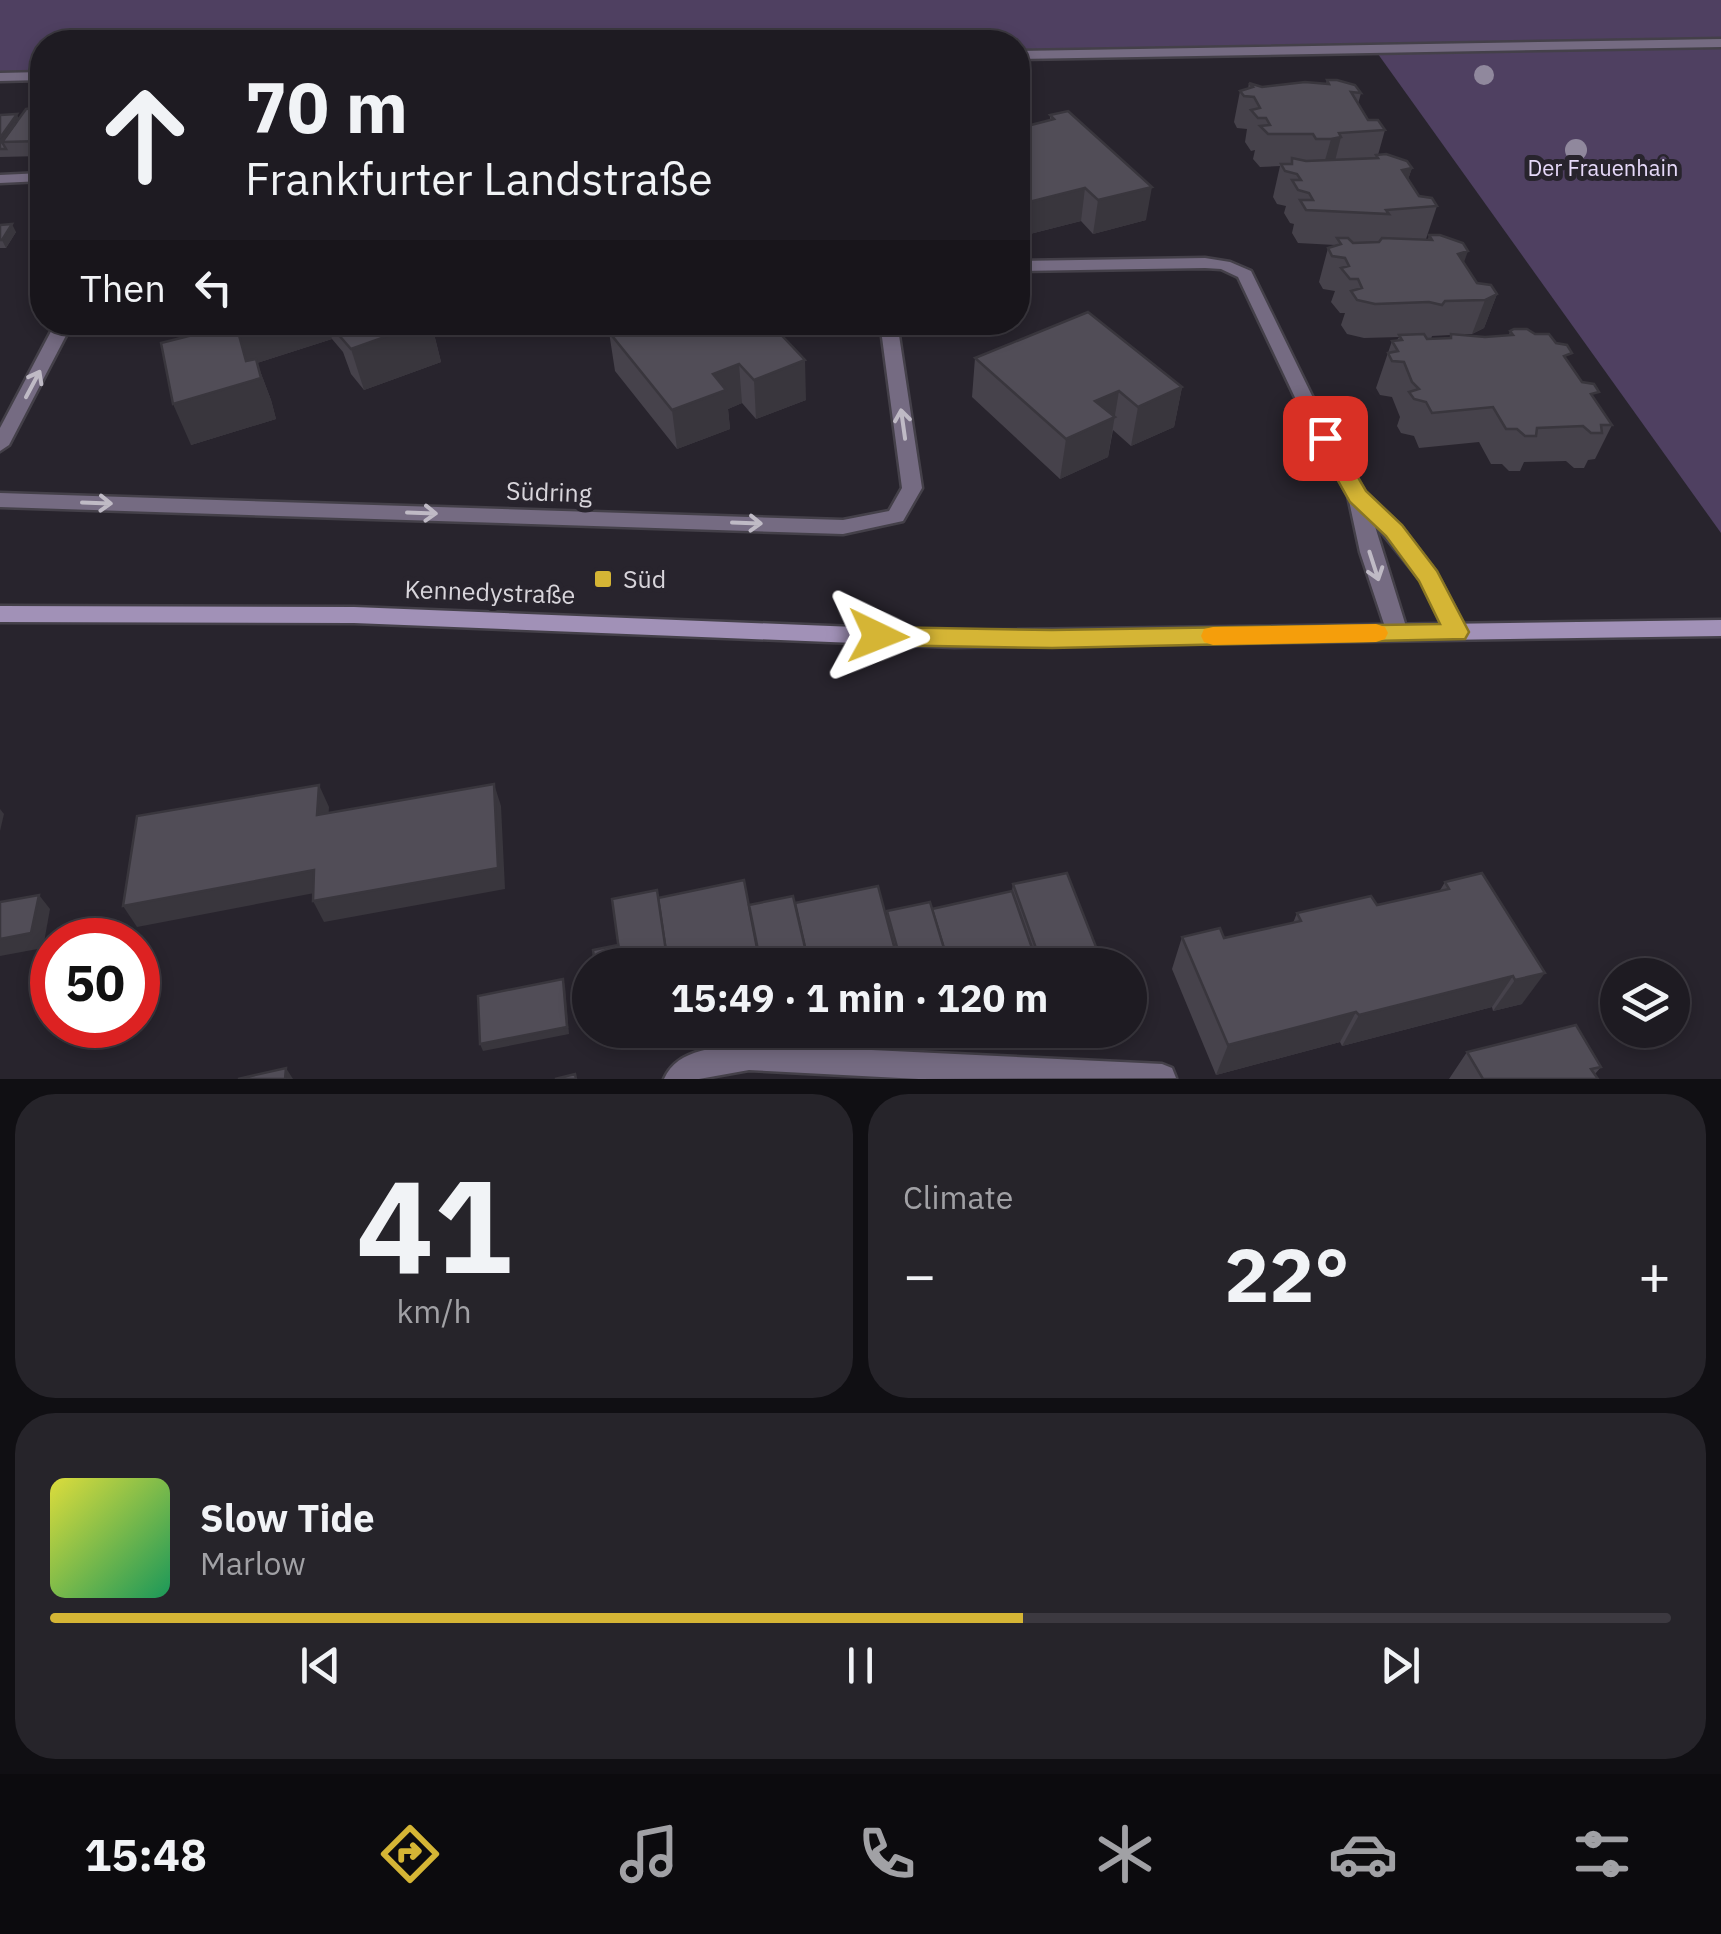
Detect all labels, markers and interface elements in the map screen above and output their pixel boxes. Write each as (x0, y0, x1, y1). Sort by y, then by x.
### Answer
text: 70 m (245, 61, 408, 152)
icon: ahead (80, 70, 210, 200)
text: Frankfurter Landstraße (245, 149, 713, 207)
park label: Der Frauenhain (1527, 153, 1679, 182)
icon: left (186, 260, 241, 315)
text: Then (80, 263, 166, 312)
one-way arrow (23, 369, 43, 399)
pin (1283, 396, 1368, 481)
one-way arrow (893, 408, 911, 441)
icon: arrive (1298, 411, 1353, 466)
street label: Südring (505, 474, 593, 509)
one-way arrow (81, 493, 113, 512)
one-way arrow (406, 503, 438, 522)
one-way arrow (731, 514, 763, 533)
one-way arrow (1367, 549, 1385, 581)
place label: Süd (623, 562, 666, 595)
marker: Süd (592, 568, 614, 590)
street label: Kennedystraße (404, 572, 576, 611)
position arrow (826, 584, 930, 688)
speed limit sign: 50 (30, 918, 160, 1048)
map controls (1600, 958, 1690, 1048)
button: layers (1600, 958, 1690, 1048)
text: 15:49 · 1 min · 120 m (671, 973, 1048, 1022)
text: 41 (356, 1140, 512, 1309)
text: Climate (903, 1176, 1013, 1218)
text: 22° (1224, 1225, 1350, 1323)
text: − (903, 1239, 936, 1310)
text: + (1638, 1239, 1671, 1310)
text: km/h (396, 1290, 472, 1332)
text: Slow Tide (200, 1493, 375, 1542)
text: Marlow (200, 1542, 306, 1584)
icon: previous (293, 1638, 348, 1693)
icon: pause (833, 1638, 888, 1693)
icon: next (1373, 1638, 1428, 1693)
icon: directions (375, 1819, 445, 1889)
icon: music (614, 1819, 684, 1889)
icon: phone (852, 1819, 922, 1889)
icon: climate (1090, 1819, 1160, 1889)
icon: car (1328, 1819, 1398, 1889)
icon: filters (1567, 1819, 1637, 1889)
text: 15:48 (84, 1825, 207, 1883)

